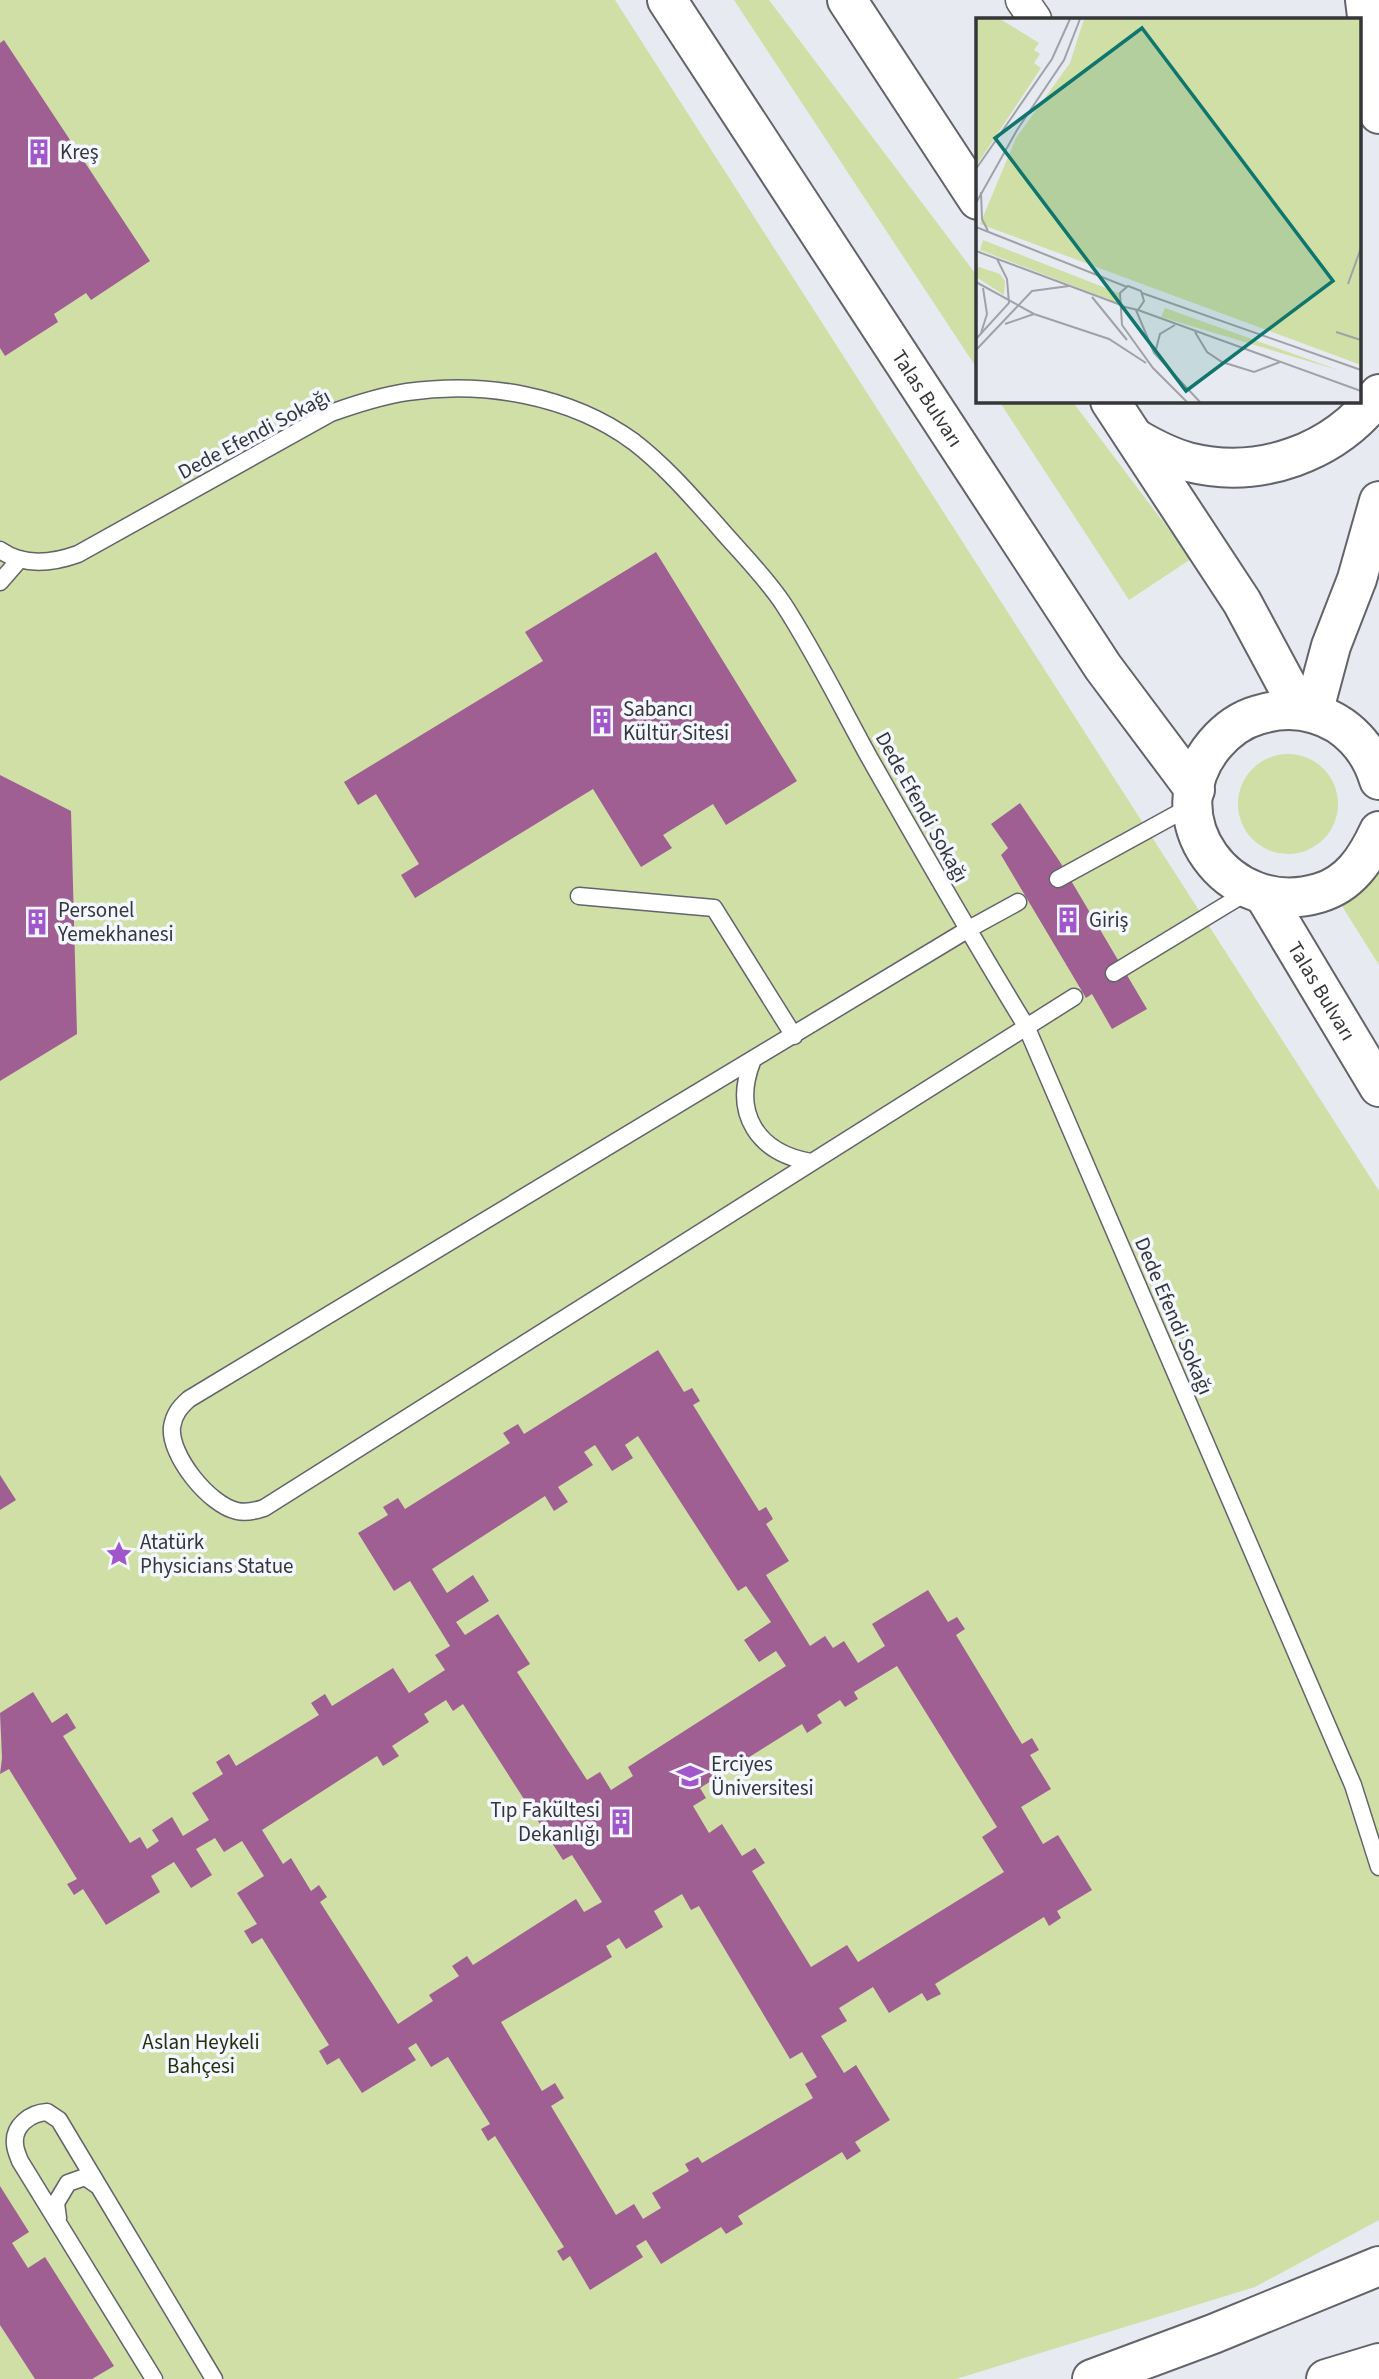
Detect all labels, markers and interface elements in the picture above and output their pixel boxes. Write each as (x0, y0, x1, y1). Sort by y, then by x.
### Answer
inset map (976, 18, 1362, 402)
building icon: Kreş (24, 137, 54, 167)
place label: Kreş (60, 137, 99, 167)
street label: Talas Bulvarı (885, 344, 970, 453)
street label: Dede Efendi Sokağı (173, 381, 335, 487)
place label: Sabancı Kültür Sitesi (623, 694, 729, 748)
building icon: Sabancı Kültür Sitesi (587, 706, 617, 736)
street label: Dede Efendi Sokağı (868, 726, 976, 888)
place label: Personel Yemekhanesi (57, 895, 174, 949)
building icon: Giriş (1053, 905, 1083, 935)
place label: Giriş (1089, 905, 1129, 935)
building icon: Personel Yemekhanesi (22, 907, 52, 937)
street label: Talas Bulvarı (1280, 936, 1363, 1046)
street label: Dede Efendi Sokağı (1127, 1233, 1221, 1399)
place label: Atatürk Physicians Statue (140, 1527, 294, 1581)
place icon: Atatürk Physicians Statue (104, 1539, 134, 1569)
place label: Erciyes Üniversitesi (711, 1749, 814, 1803)
school or university icon: Erciyes Üniversitesi (675, 1761, 705, 1791)
place label: Tıp Fakültesi Dekanlığı (490, 1795, 600, 1849)
building icon: Tıp Fakültesi Dekanlığı (606, 1807, 636, 1837)
park label: Aslan Heykeli Bahçesi (142, 2027, 260, 2081)

